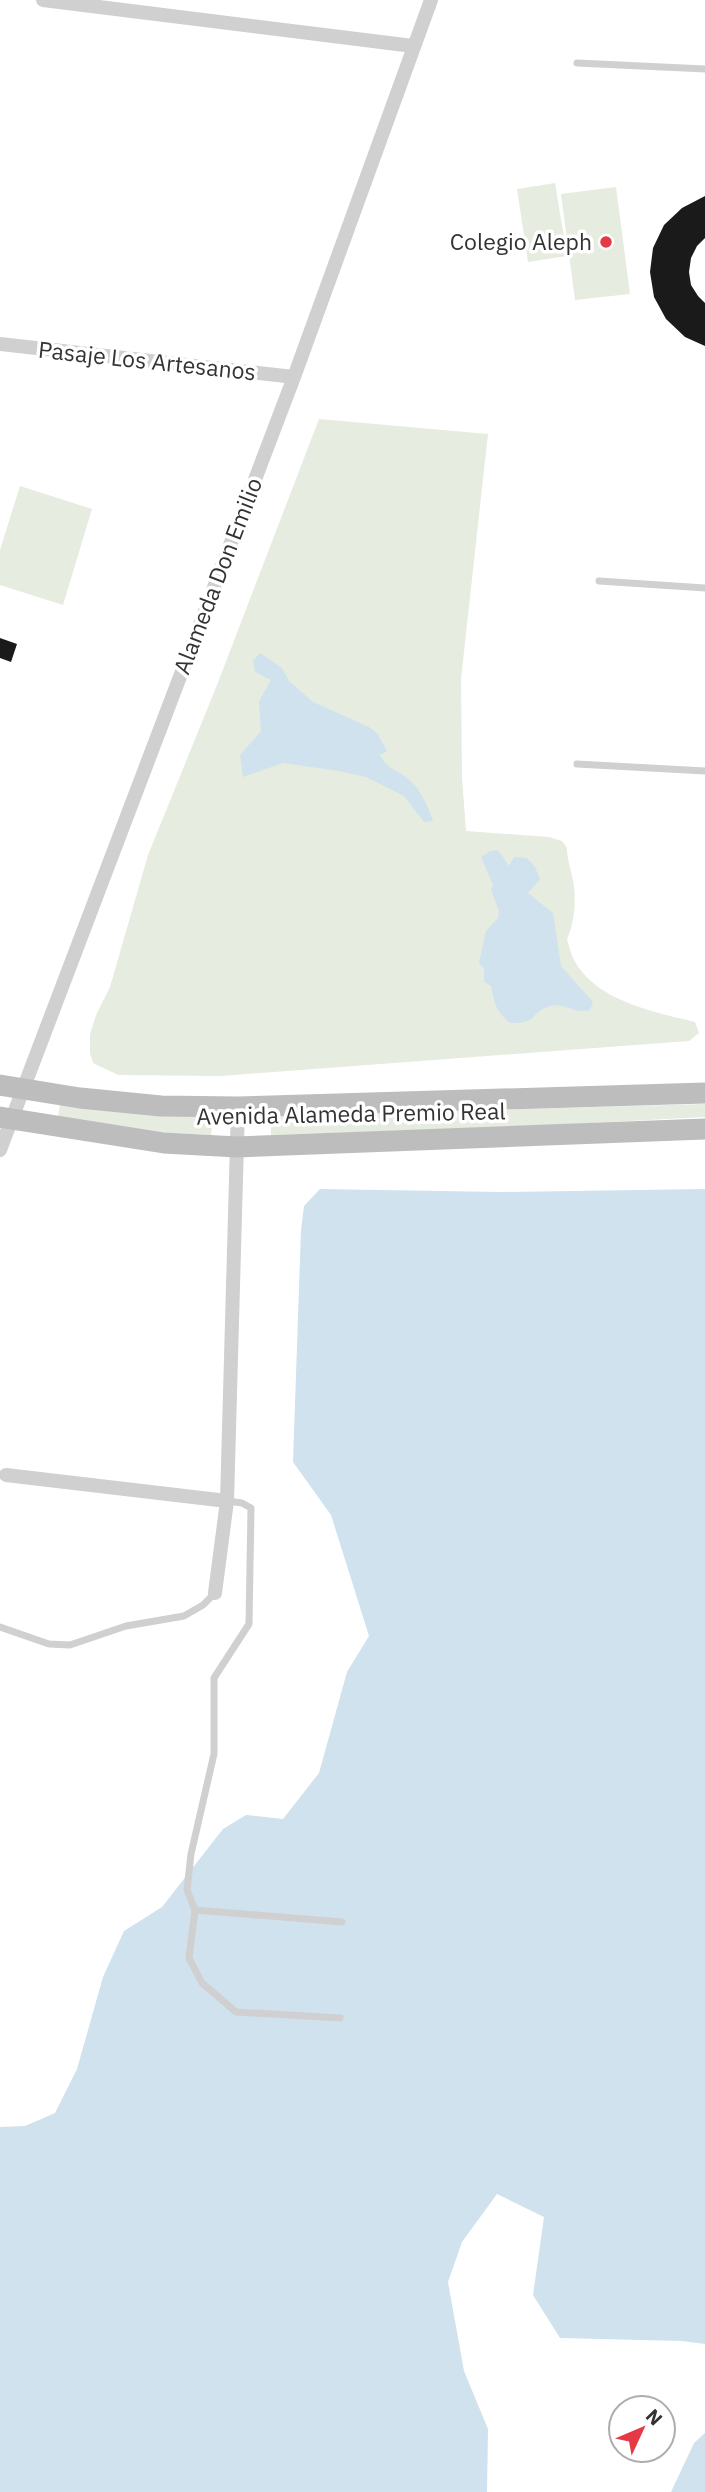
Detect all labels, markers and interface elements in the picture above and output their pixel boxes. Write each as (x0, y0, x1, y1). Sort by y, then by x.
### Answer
place label: Colegio Aleph (450, 226, 592, 256)
marker: Colegio Aleph (598, 234, 614, 250)
street label: Pasaje Los Artesanos (37, 334, 257, 386)
street label: Alameda Don Emilio (166, 473, 268, 678)
street label: Avenida Alameda Premio Real (196, 1095, 506, 1131)
north arrow (607, 2394, 677, 2464)
text: N (641, 2404, 668, 2430)

